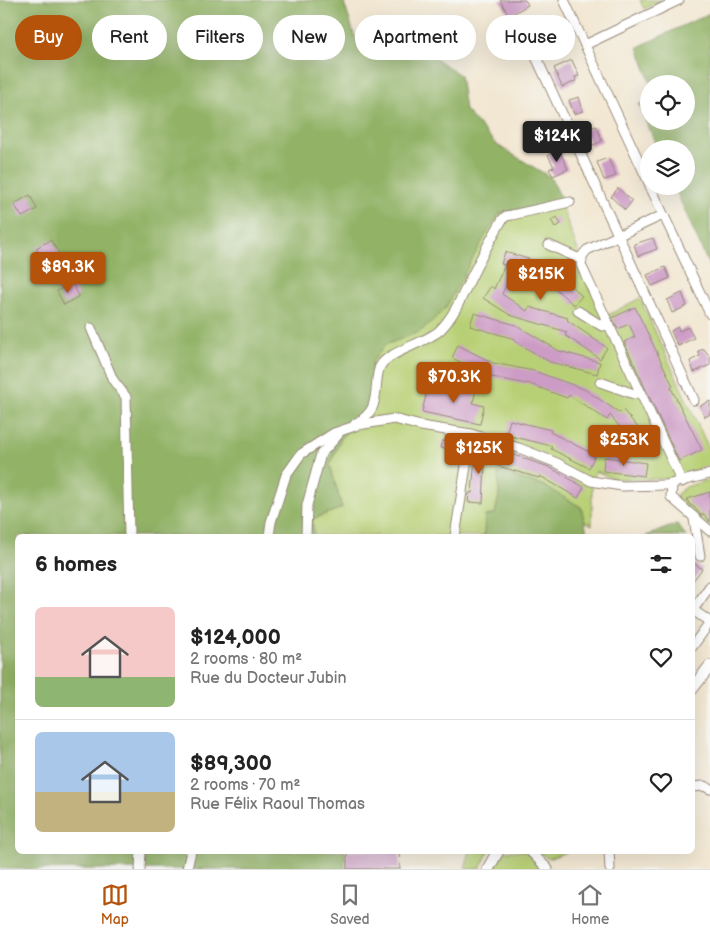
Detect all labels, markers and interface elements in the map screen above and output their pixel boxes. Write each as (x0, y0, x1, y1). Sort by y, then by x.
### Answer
chip: Buy (15, 15, 82, 60)
chip: Rent (92, 15, 167, 60)
chip: Filters (177, 15, 263, 60)
chip: New (273, 15, 345, 60)
chip: Apartment (355, 15, 476, 60)
chip: House (486, 15, 575, 60)
map controls (640, 75, 695, 195)
button: locate (640, 75, 695, 130)
pin: $124K (522, 120, 592, 163)
text: $124K (534, 127, 580, 146)
button: layers (640, 140, 695, 195)
pin: $89.3K (27, 252, 109, 294)
text: $89.3K (41, 258, 95, 277)
pin: $215K (506, 258, 576, 301)
text: $215K (518, 265, 564, 284)
pin: $70.3K (413, 362, 495, 404)
text: $70.3K (427, 368, 481, 387)
pin: $253K (589, 424, 659, 467)
text: $253K (599, 431, 649, 450)
pin: $125K (444, 432, 514, 475)
text: $125K (456, 439, 502, 458)
icon: filters (647, 550, 675, 578)
text: 6 homes (35, 552, 117, 577)
text: $124,000 (190, 625, 281, 650)
icon: home (75, 627, 135, 687)
icon: heart (647, 643, 675, 671)
text: 2 rooms · 80 m² (190, 650, 302, 669)
text: Rue du Docteur Jubin (190, 669, 347, 688)
text: $89,300 (190, 751, 272, 776)
icon: home (75, 752, 135, 812)
icon: heart (647, 768, 675, 796)
text: 2 rooms · 70 m² (190, 776, 300, 795)
text: Rue Félix Raoul Thomas (190, 795, 365, 814)
tab: Map (101, 881, 129, 928)
tab: Saved (330, 881, 370, 928)
tab: Home (571, 881, 609, 928)

